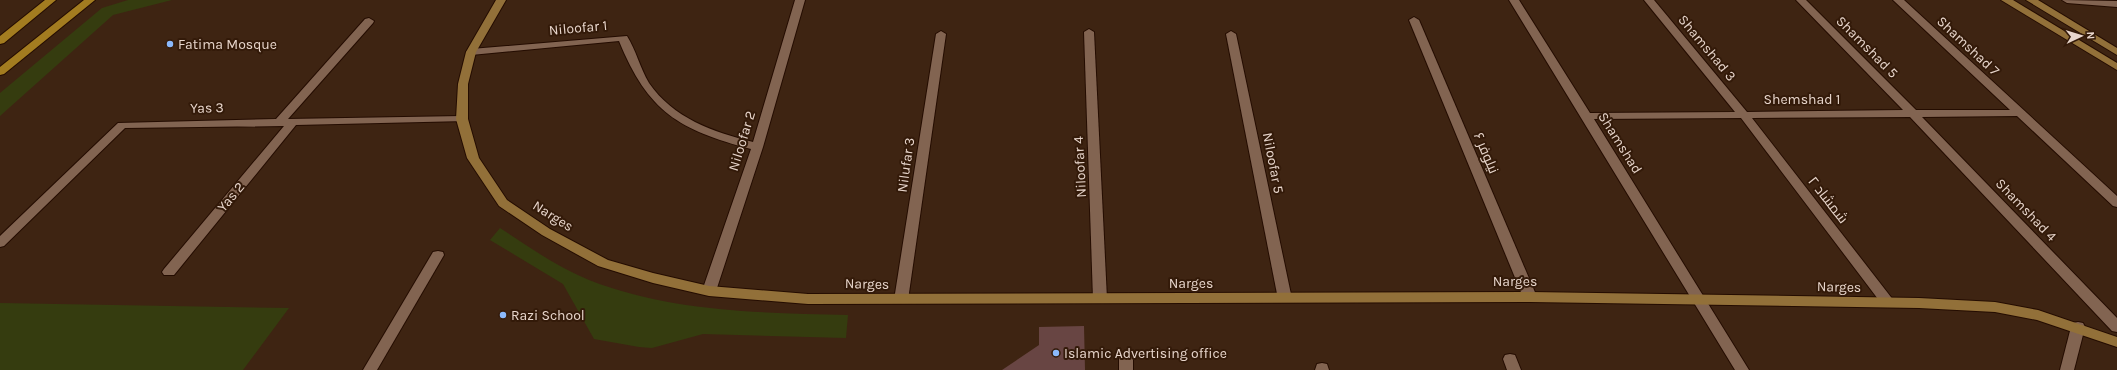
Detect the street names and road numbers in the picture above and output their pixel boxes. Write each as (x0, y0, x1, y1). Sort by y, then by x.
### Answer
street label: Shamshad 3 (1674, 11, 1740, 85)
street label: Shamshad 5 (1832, 12, 1902, 82)
street label: Shamshad 7 (1933, 13, 2003, 80)
street label: Niloofar 1 (548, 17, 608, 39)
street label: Shemshad 1 (1764, 91, 1840, 108)
street label: Yas 3 (190, 99, 224, 117)
street label: Niloofar 2 (725, 109, 759, 173)
street label: Shamshad (1594, 109, 1646, 177)
street label: نیلوفر ۶ (1470, 130, 1502, 176)
street label: Niloofar 5 (1259, 131, 1287, 195)
street label: Nilufar 3 (894, 136, 918, 194)
street label: Niloofar 4 (1070, 136, 1090, 198)
street label: شمشاد ۲ (1804, 173, 1852, 227)
street label: Shamshad 4 (1992, 175, 2060, 245)
street label: Yas 2 (214, 179, 248, 215)
street label: Narges (530, 197, 576, 235)
street label: Narges (1493, 273, 1537, 290)
street label: Narges (845, 275, 889, 293)
street label: Narges (1169, 275, 1213, 292)
street label: Narges (1817, 278, 1861, 296)

